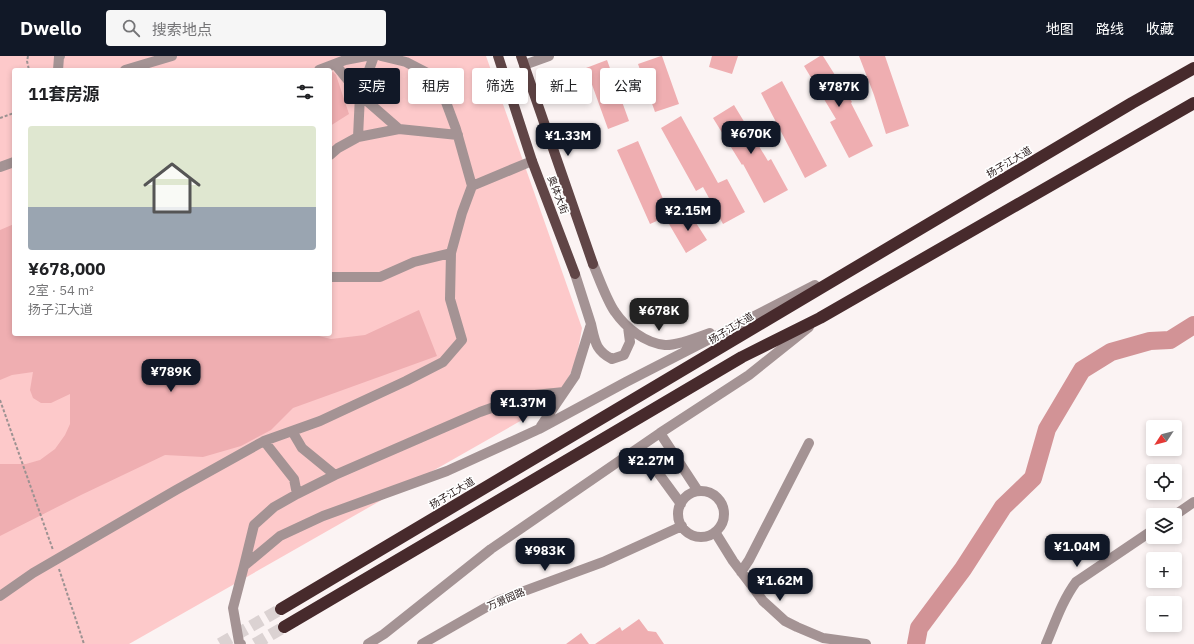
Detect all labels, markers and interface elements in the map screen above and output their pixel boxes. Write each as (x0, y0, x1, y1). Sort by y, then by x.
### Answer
search box (106, 10, 386, 46)
text: Dwello (20, 16, 82, 40)
icon: search (120, 17, 142, 39)
text: 搜索地点 (152, 20, 212, 39)
text: 地图 (1046, 20, 1074, 38)
text: 路线 (1096, 20, 1124, 38)
text: 收藏 (1146, 20, 1174, 38)
chip: 买房 (344, 68, 400, 104)
chip: 租房 (408, 68, 464, 104)
chip: 筛选 (472, 68, 528, 104)
chip: 新上 (536, 68, 592, 104)
chip: 公寓 (600, 68, 656, 104)
pin: ¥787K (811, 74, 867, 108)
text: ¥787K (819, 78, 859, 95)
icon: filters (294, 81, 316, 103)
text: 11套房源 (28, 83, 99, 105)
pin: ¥670K (723, 121, 779, 155)
pin: ¥1.33M (535, 123, 601, 157)
text: ¥670K (731, 125, 771, 142)
text: ¥1.33M (545, 127, 591, 144)
street label: 扬子江大道 (984, 144, 1034, 180)
icon: home (136, 152, 208, 224)
street label: 奥体大街 (545, 174, 571, 216)
pin: ¥2.15M (655, 198, 721, 232)
text: ¥2.15M (665, 202, 711, 219)
text: ¥678,000 (28, 258, 106, 280)
text: 2室 · 54 m² (28, 282, 94, 299)
pin: ¥678K (631, 298, 687, 332)
text: 扬子江大道 (28, 301, 93, 318)
text: ¥678K (639, 302, 679, 319)
street label: 扬子江大道 (706, 310, 756, 346)
pin: ¥789K (143, 359, 199, 393)
text: ¥789K (151, 363, 191, 380)
pin: ¥1.37M (490, 390, 556, 424)
text: ¥1.37M (500, 394, 546, 411)
north arrow (1146, 420, 1182, 456)
map controls (1146, 420, 1182, 632)
pin: ¥2.27M (618, 448, 684, 482)
text: ¥2.27M (628, 452, 674, 469)
button: locate (1146, 464, 1182, 500)
street label: 扬子江大道 (427, 475, 477, 511)
button: layers (1146, 508, 1182, 544)
pin: ¥1.04M (1044, 534, 1110, 568)
pin: ¥983K (517, 538, 573, 572)
text: ¥1.04M (1054, 538, 1100, 555)
text: ¥983K (525, 542, 565, 559)
button: + (1146, 552, 1182, 588)
pin: ¥1.62M (747, 568, 813, 602)
text: ¥1.62M (757, 572, 803, 589)
street label: 万景园路 (485, 585, 527, 613)
button: − (1146, 596, 1182, 632)

